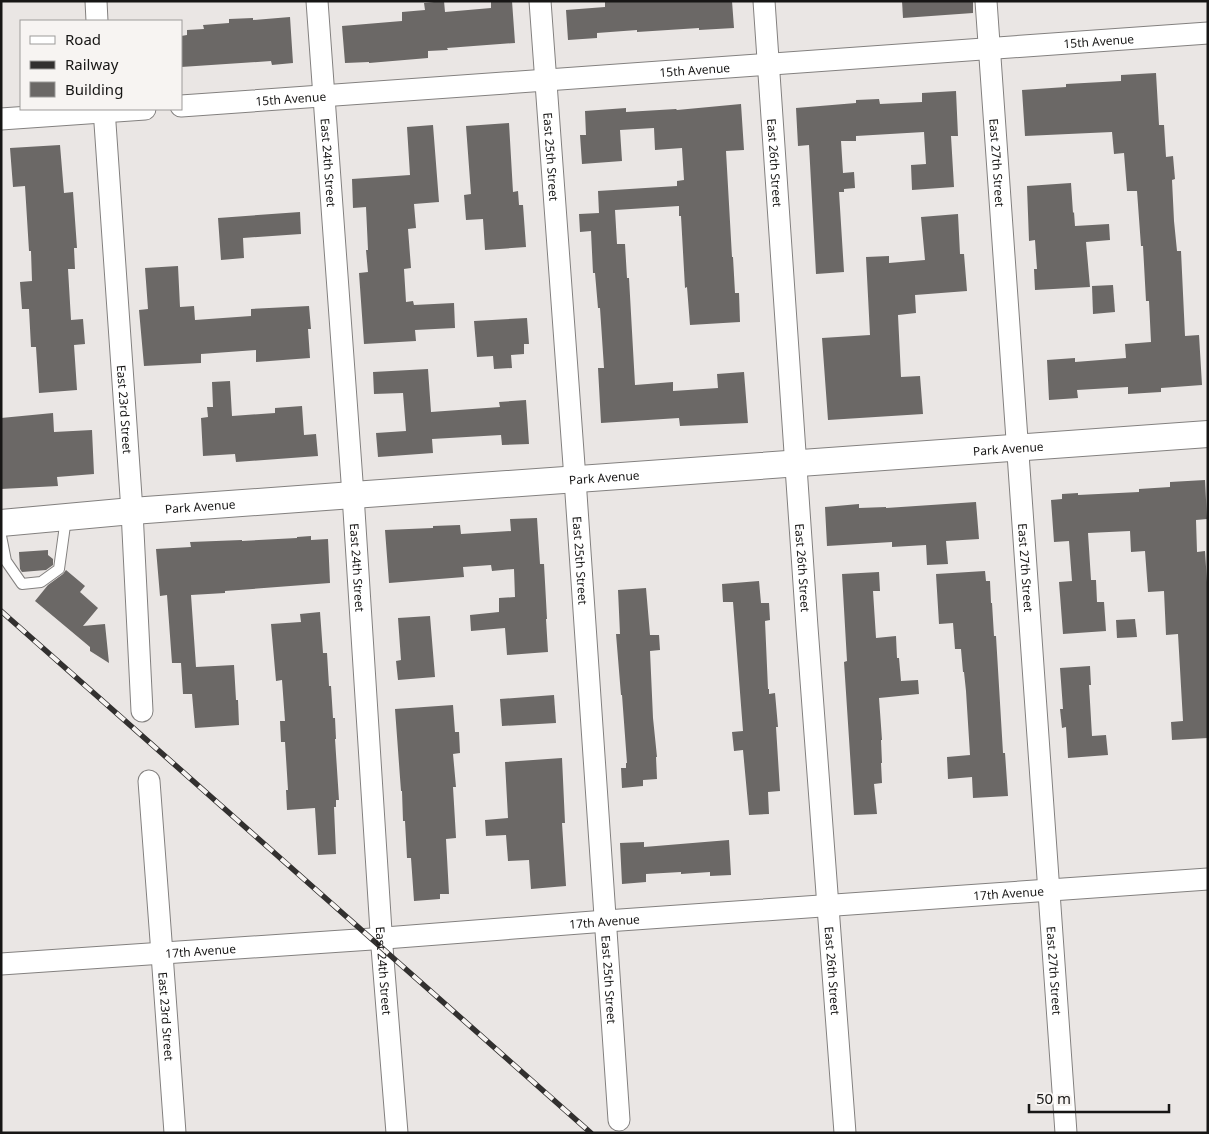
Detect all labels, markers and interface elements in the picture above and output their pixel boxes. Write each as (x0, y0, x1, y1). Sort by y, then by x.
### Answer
legend (20, 20, 182, 110)
text: Road (65, 29, 101, 49)
street label: 15th Avenue (1063, 30, 1135, 52)
text: Railway (65, 54, 119, 74)
street label: 15th Avenue (659, 58, 731, 80)
text: Building (65, 79, 123, 99)
street label: 15th Avenue (255, 87, 327, 109)
street label: East 25th Street (540, 112, 563, 202)
street label: East 24th Street (317, 118, 341, 208)
street label: East 26th Street (764, 118, 787, 208)
street label: East 27th Street (986, 118, 1009, 208)
street label: East 23rd Street (113, 364, 137, 455)
street label: Park Avenue (972, 437, 1044, 459)
street label: Park Avenue (568, 466, 640, 488)
street label: Park Avenue (164, 495, 236, 517)
street label: East 25th Street (569, 516, 592, 606)
street label: East 24th Street (346, 523, 369, 613)
street label: East 26th Street (791, 523, 814, 613)
street label: East 27th Street (1014, 523, 1038, 613)
street label: 17th Avenue (973, 882, 1045, 904)
street label: 17th Avenue (569, 910, 641, 932)
street label: East 24th Street (372, 926, 396, 1016)
street label: East 26th Street (821, 926, 845, 1016)
street label: East 27th Street (1043, 926, 1066, 1016)
street label: East 25th Street (598, 935, 621, 1025)
street label: 17th Avenue (165, 940, 237, 961)
street label: East 23rd Street (155, 971, 178, 1062)
scale bar (1029, 1082, 1169, 1114)
text: 50 m (1036, 1088, 1071, 1108)

